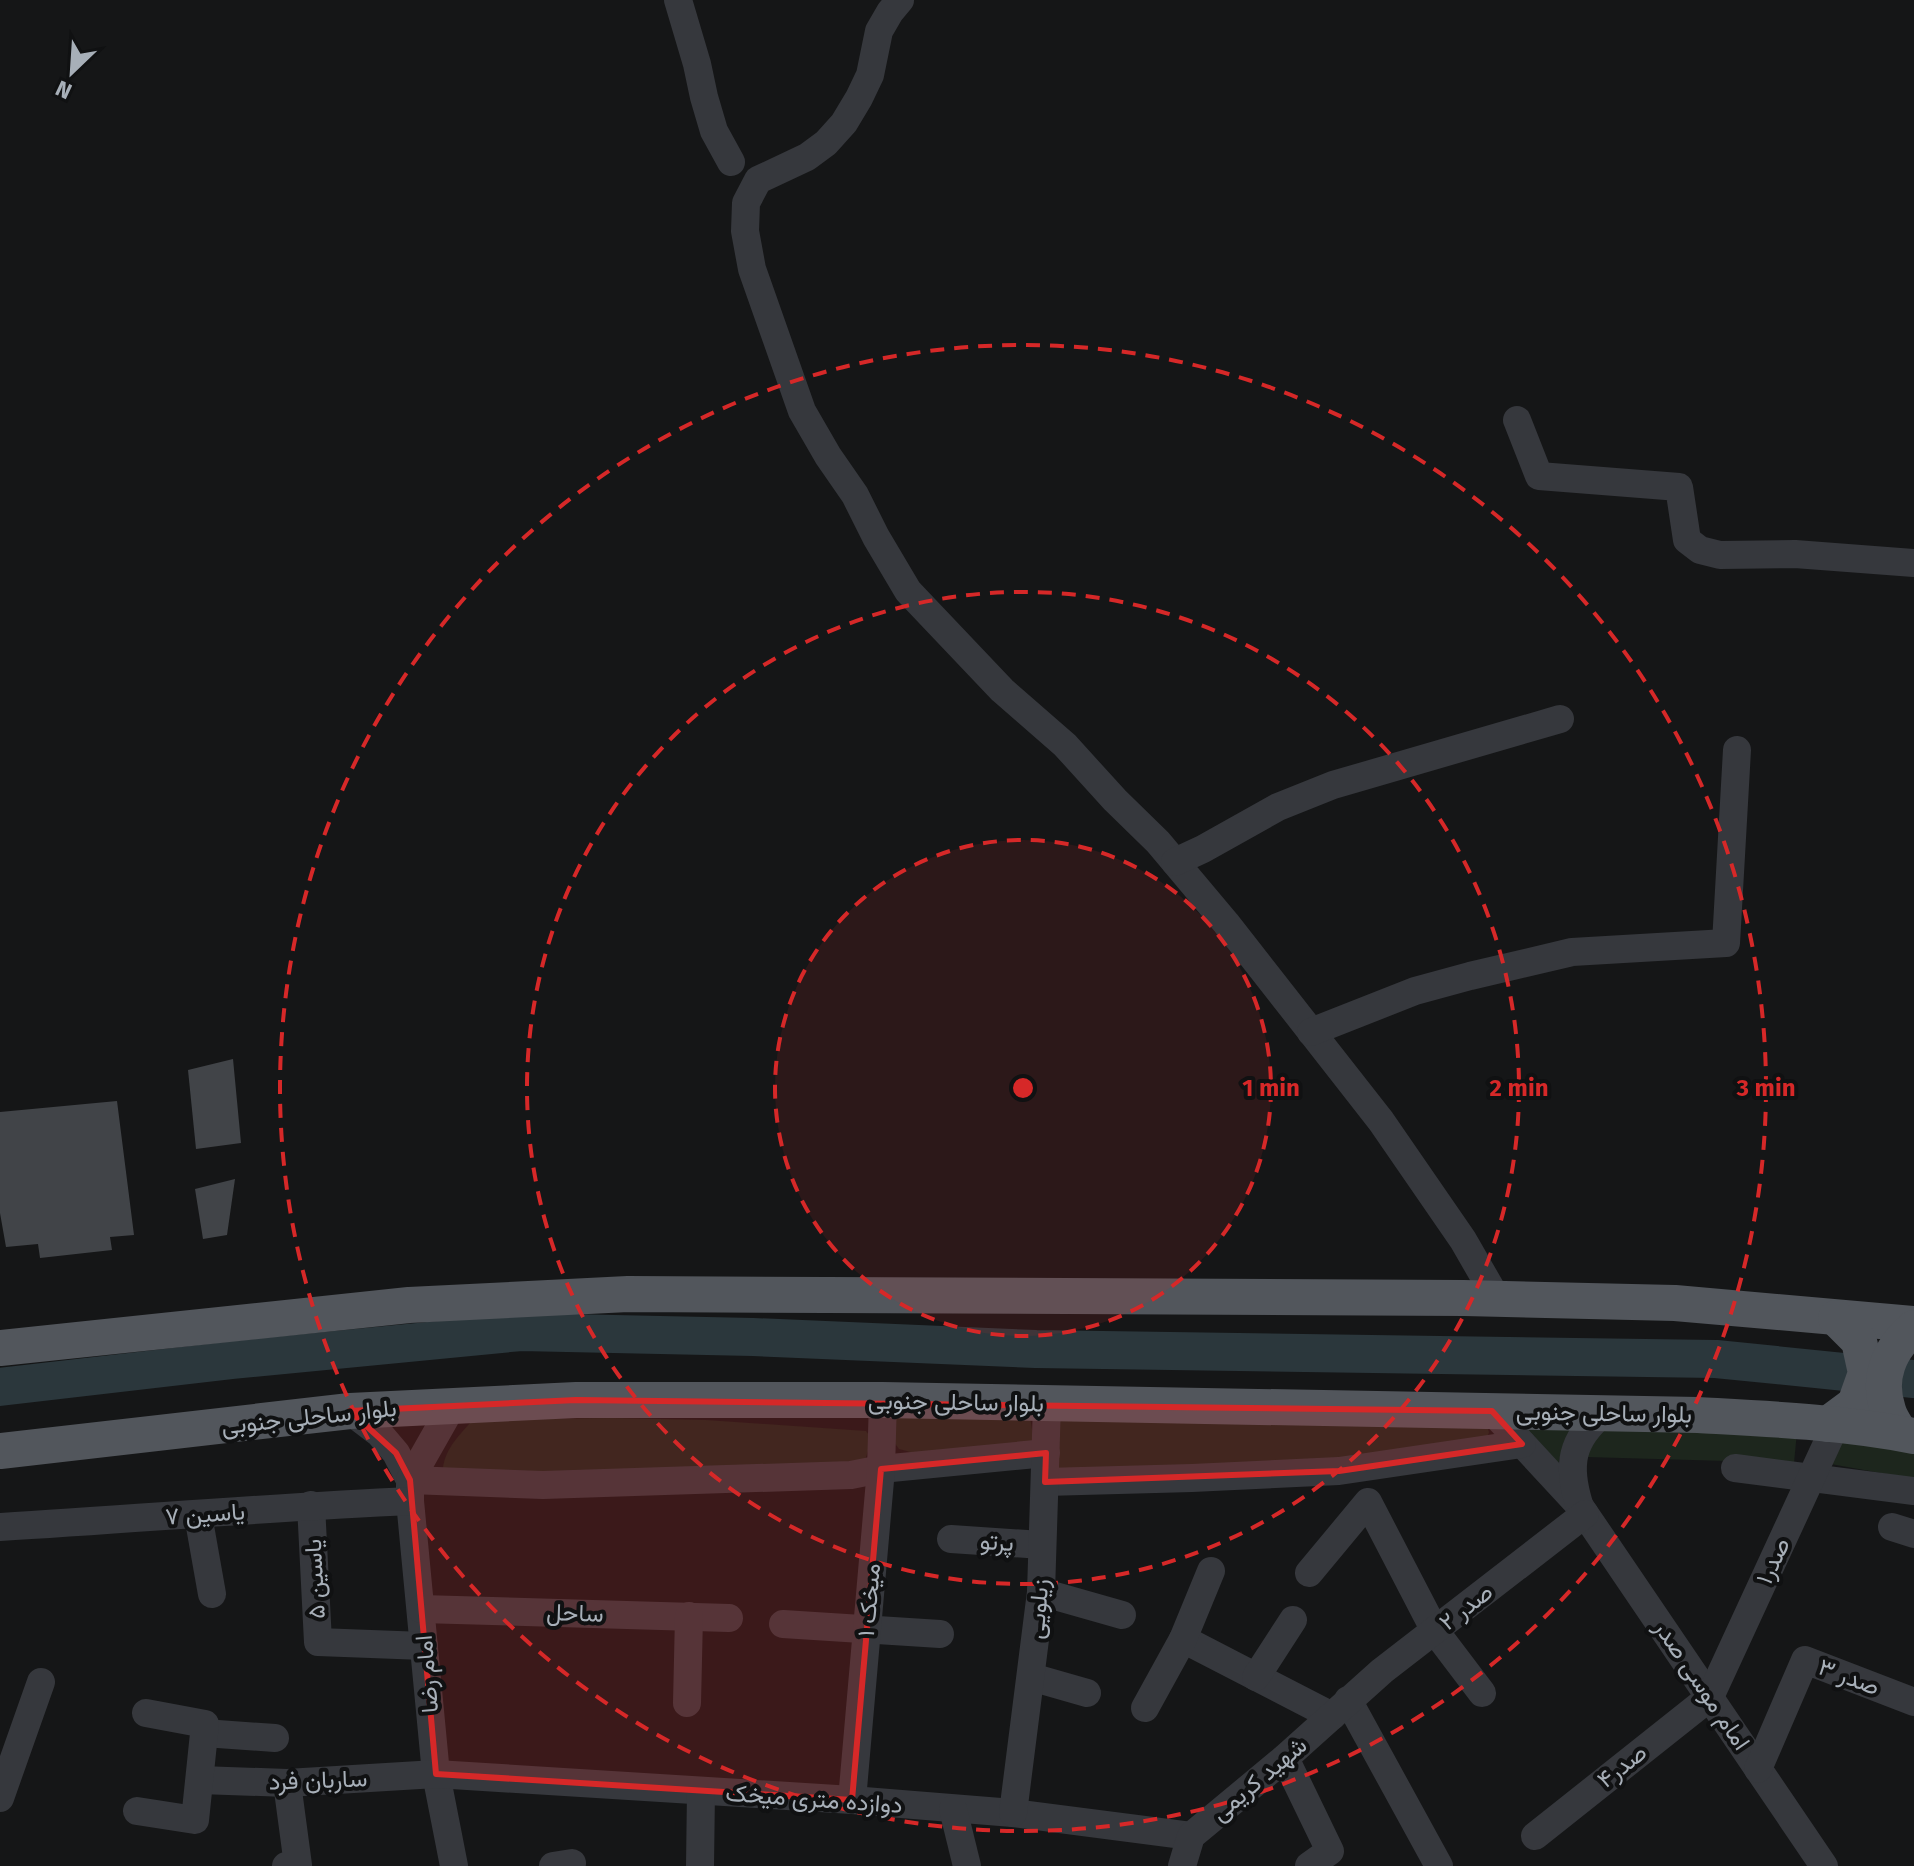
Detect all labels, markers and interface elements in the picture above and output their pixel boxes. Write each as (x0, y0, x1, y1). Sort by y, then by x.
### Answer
north arrow (32, 32, 112, 112)
text: N (51, 74, 76, 105)
centre of rings (1009, 1074, 1037, 1102)
text: 1 min (1242, 1074, 1300, 1102)
text: 2 min (1490, 1074, 1549, 1102)
text: 3 min (1735, 1074, 1796, 1102)
street label: بلوار ساحلی جنوبی (868, 1386, 1044, 1419)
street label: بلوار ساحلی جنوبی (220, 1394, 398, 1441)
street label: بلوار ساحلی جنوبی (1516, 1397, 1692, 1430)
street label: یاسین ۷ (164, 1497, 246, 1531)
street label: پرتو (979, 1527, 1015, 1559)
street label: صدر۱ (1750, 1533, 1797, 1589)
street label: یاسین ۵ (299, 1538, 331, 1620)
street label: میخک ۱ (852, 1562, 886, 1638)
street label: زیلویی (1021, 1578, 1056, 1640)
street label: صدر ۲ (1434, 1578, 1499, 1637)
street label: ساحل (546, 1598, 604, 1628)
street label: امام موسی صدر (1646, 1614, 1756, 1756)
street label: امام رضا (410, 1634, 446, 1714)
street label: صدر ۳ (1814, 1653, 1884, 1702)
street label: شهید کریمی (1206, 1731, 1313, 1828)
street label: صدر۴ (1592, 1738, 1653, 1795)
street label: ساربان فرد (268, 1764, 368, 1797)
street label: دوازده متری میخک (724, 1779, 904, 1820)

